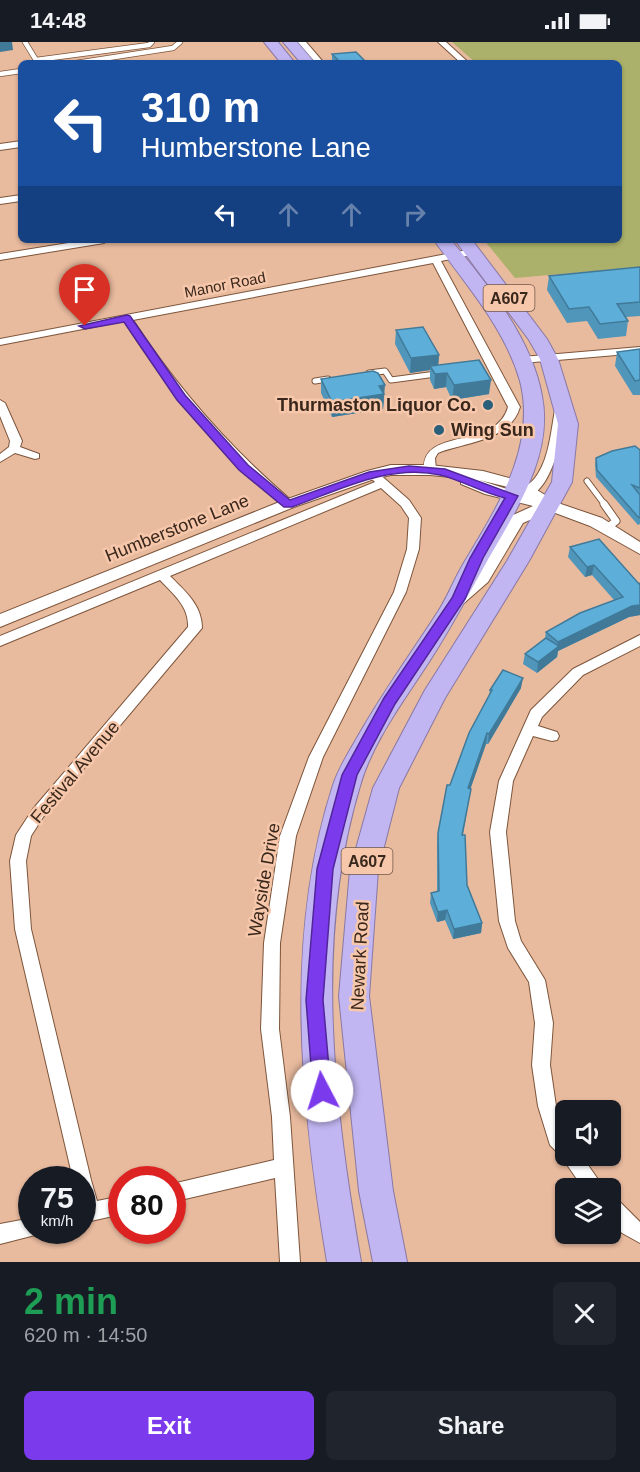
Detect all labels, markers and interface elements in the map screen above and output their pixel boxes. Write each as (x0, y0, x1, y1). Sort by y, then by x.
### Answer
text: 14:48 (30, 8, 86, 33)
icon: left (42, 84, 120, 162)
text: 310 m (141, 84, 260, 131)
text: Humberstone Lane (141, 133, 371, 163)
icon: left (209, 198, 242, 231)
icon: ahead (272, 198, 305, 231)
icon: ahead (335, 198, 368, 231)
icon: right (398, 198, 431, 231)
pin (59, 264, 110, 326)
street label: Manor Road (183, 268, 267, 301)
icon: arrive (68, 273, 101, 306)
road number: A607 (484, 285, 534, 311)
place label: Thurmaston Liquor Co. (277, 395, 476, 415)
marker: Thurmaston Liquor Co. (481, 398, 495, 412)
place label: Wing Sun (451, 420, 534, 440)
marker: Wing Sun (432, 423, 446, 437)
street label: Humberstone Lane (102, 490, 252, 566)
street label: Festival Avenue (27, 717, 123, 827)
street label: Wayside Drive (244, 821, 284, 939)
road number: A607 (342, 848, 392, 874)
street label: Newark Road (347, 901, 373, 1011)
position arrow (290, 1059, 354, 1123)
map controls (555, 1100, 621, 1244)
button: sound (555, 1100, 621, 1166)
speed limit sign: 80 (108, 1166, 186, 1244)
button: layers (555, 1178, 621, 1244)
text: 75 (40, 1181, 74, 1214)
text: km/h (41, 1212, 73, 1229)
text: 2 min (24, 1281, 118, 1322)
button: close (553, 1282, 616, 1345)
text: 620 m · 14:50 (24, 1324, 147, 1346)
button: Exit (24, 1391, 314, 1460)
button: Share (326, 1391, 616, 1460)

